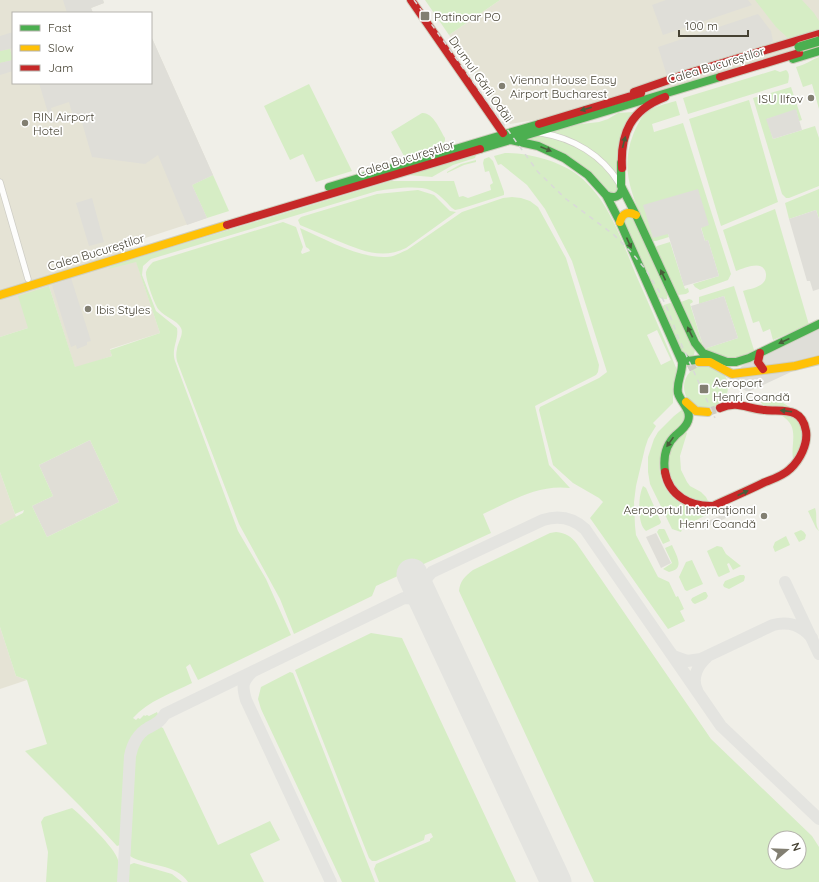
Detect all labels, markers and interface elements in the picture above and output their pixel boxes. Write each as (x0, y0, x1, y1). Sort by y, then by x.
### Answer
place label: Patinoar PO (434, 9, 501, 24)
marker: Patinoar PO (419, 10, 431, 22)
legend (12, 12, 152, 84)
scale bar (679, 12, 748, 38)
text: 100 m (685, 18, 718, 33)
text: Fast (48, 20, 72, 35)
street label: Drumul Gării Odăii (446, 33, 516, 125)
text: Slow (48, 40, 74, 55)
street label: Calea Bucureștilor (666, 43, 767, 87)
text: Jam (48, 60, 73, 75)
place label: Vienna House Easy Airport Bucharest (510, 72, 617, 101)
marker: Vienna House Easy Airport Bucharest (497, 81, 507, 91)
place label: ISU Ilfov (758, 91, 803, 106)
marker: ISU Ilfov (806, 93, 816, 103)
one-way arrow (579, 106, 591, 112)
place label: RIN Airport Hotel (33, 109, 94, 138)
marker: RIN Airport Hotel (20, 118, 30, 128)
street label: Calea Bucureștilor (356, 136, 457, 180)
one-way arrow (621, 136, 627, 148)
one-way arrow (541, 147, 553, 153)
street label: Calea Bucureștilor (46, 230, 147, 274)
one-way arrow (627, 238, 633, 250)
one-way arrow (660, 269, 666, 280)
place label: Ibis Styles (96, 302, 151, 317)
marker: Ibis Styles (83, 304, 93, 314)
one-way arrow (687, 327, 693, 338)
one-way arrow (778, 338, 789, 344)
place label: Aeroport Henri Coandă (713, 375, 790, 404)
marker: Aeroport Henri Coandă (698, 383, 710, 395)
one-way arrow (780, 408, 792, 414)
one-way arrow (666, 437, 674, 447)
one-way arrow (737, 490, 749, 496)
place label: Aeroportul Internațional Henri Coandă (623, 502, 756, 531)
marker: Aeroportul Internațional Henri Coandă (759, 511, 769, 521)
north arrow (767, 830, 807, 870)
text: N (789, 841, 804, 853)

